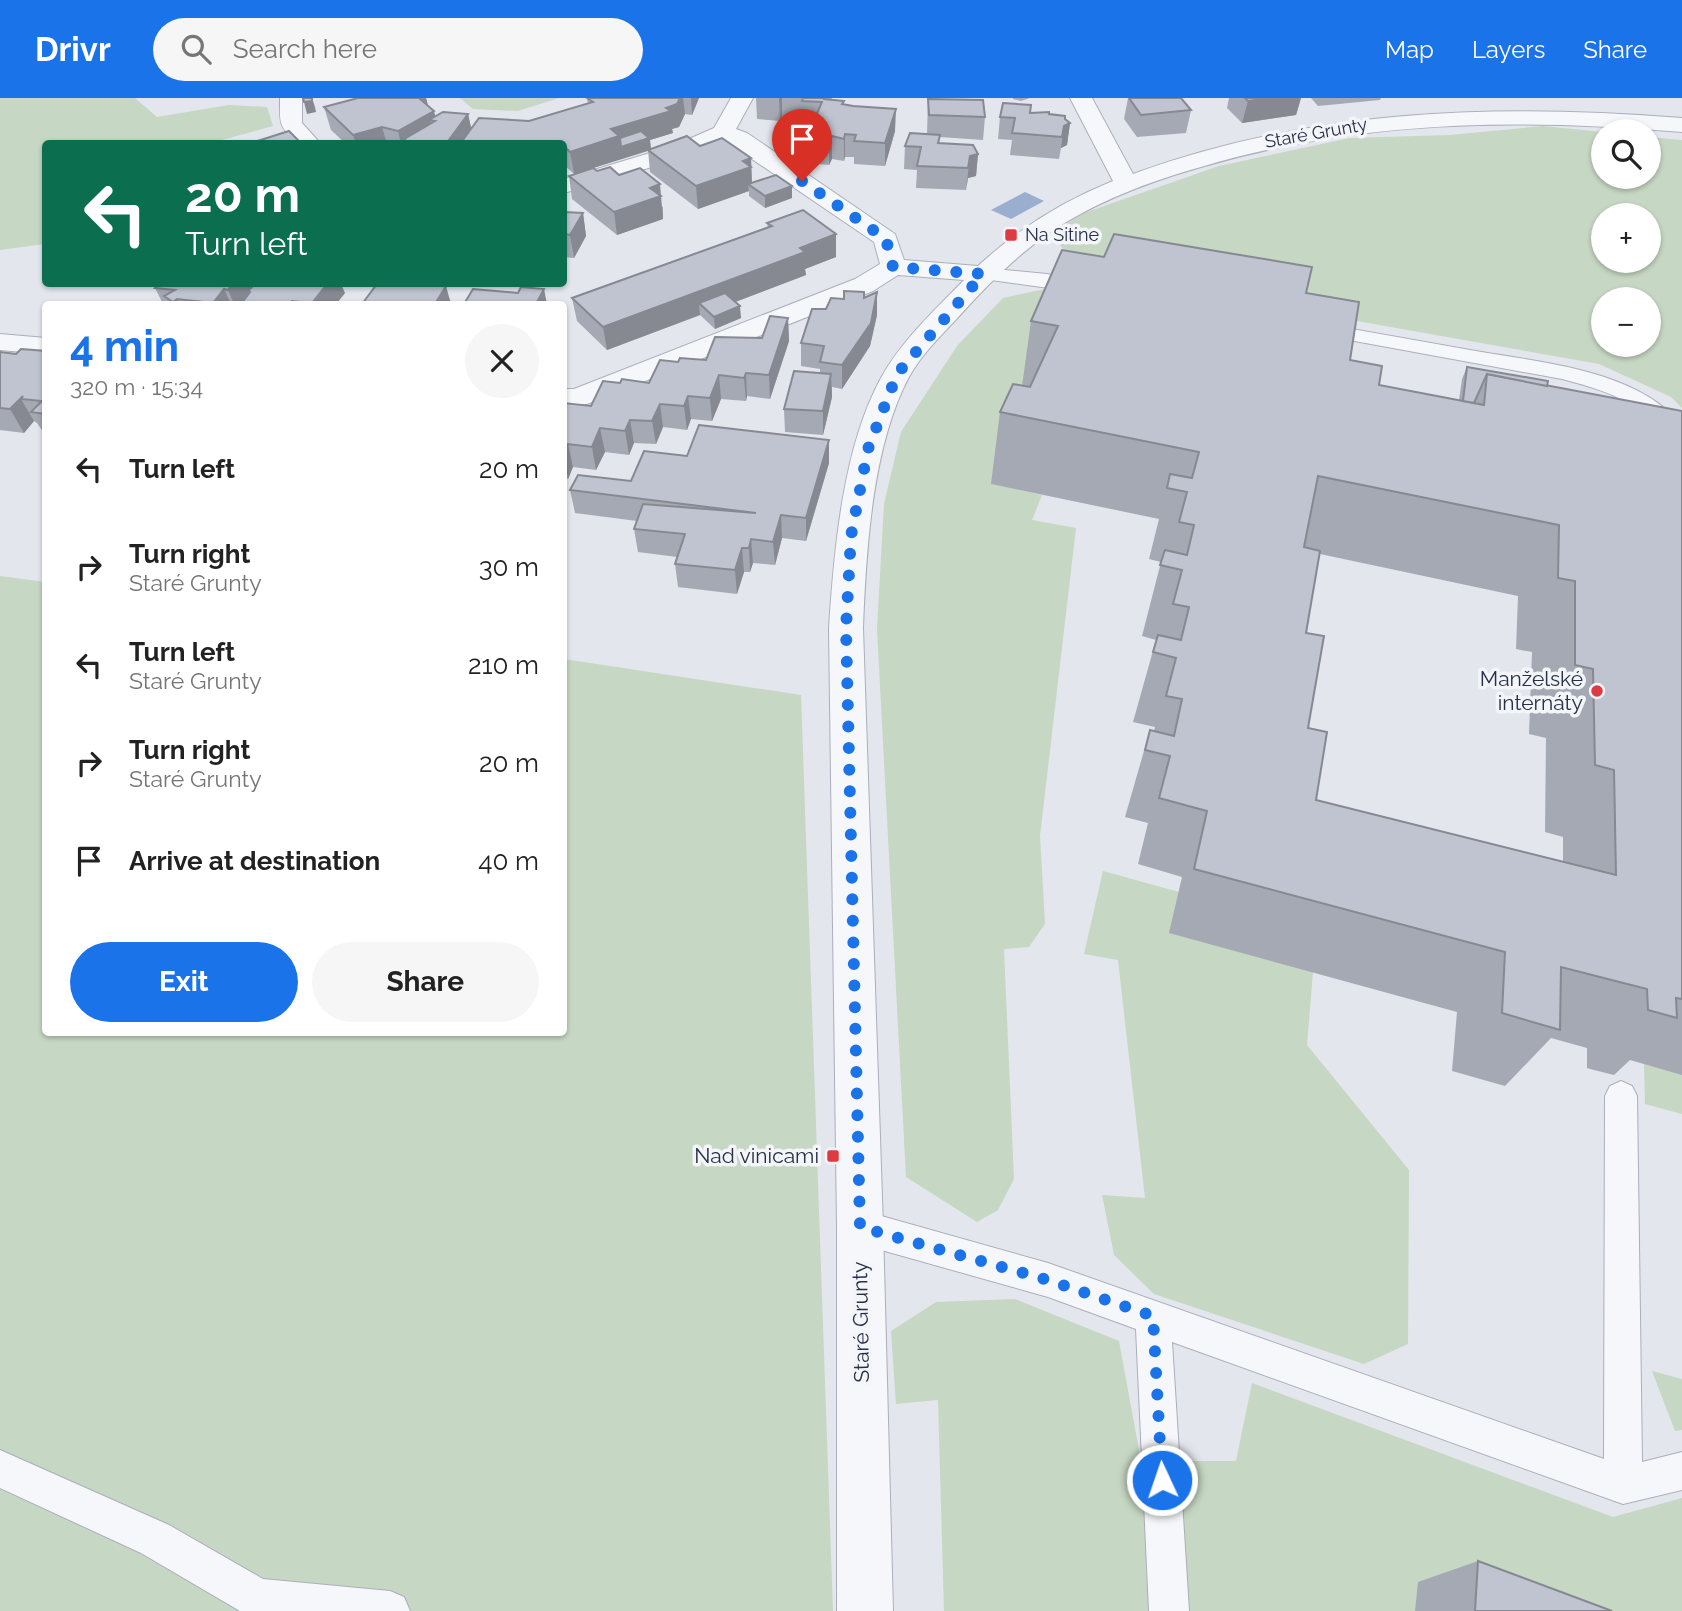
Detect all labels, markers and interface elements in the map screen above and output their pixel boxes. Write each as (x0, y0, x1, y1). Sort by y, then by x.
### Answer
search box (153, 18, 643, 81)
text: Drivr (35, 30, 111, 69)
icon: search (177, 30, 215, 68)
text: Search here (233, 34, 377, 64)
text: Map (1385, 35, 1434, 64)
text: Layers (1472, 35, 1545, 64)
text: Share (1583, 35, 1647, 64)
pin (772, 109, 832, 181)
street label: Staré Grunty (1263, 113, 1369, 152)
map controls (1591, 119, 1661, 357)
button: search (1591, 119, 1661, 189)
icon: arrive (783, 120, 821, 158)
text: 20 m (185, 166, 300, 223)
icon: left (70, 168, 161, 259)
button: + (1591, 203, 1661, 273)
place label: Na Sitine (1025, 224, 1100, 245)
text: Turn left (185, 225, 307, 262)
marker: Na Sitine (1003, 227, 1019, 243)
button: − (1591, 287, 1661, 357)
text: 4 min (70, 322, 179, 371)
button: close (465, 324, 539, 398)
text: 320 m · 15:34 (70, 373, 203, 400)
icon: left (70, 450, 108, 488)
text: Turn left (129, 454, 235, 484)
text: 20 m (479, 454, 539, 484)
text: Turn right (129, 539, 250, 569)
icon: right (70, 548, 108, 586)
text: 30 m (479, 552, 539, 582)
text: Staré Grunty (129, 569, 262, 596)
text: Turn left (129, 637, 235, 667)
icon: left (70, 646, 108, 684)
text: 210 m (468, 650, 539, 680)
place label: Manželské internáty (1480, 666, 1583, 715)
text: Staré Grunty (129, 667, 262, 694)
marker: Manželské internáty (1589, 683, 1605, 699)
text: Turn right (129, 735, 250, 765)
icon: right (70, 744, 108, 782)
text: 20 m (479, 748, 539, 778)
text: Staré Grunty (129, 765, 262, 792)
icon: arrive (70, 842, 108, 880)
text: Arrive at destination (129, 846, 380, 876)
text: 40 m (478, 846, 539, 876)
button: Exit (70, 942, 298, 1022)
button: Share (312, 942, 539, 1022)
place label: Nad vinicami (694, 1143, 819, 1168)
marker: Nad vinicami (825, 1148, 841, 1164)
street label: Staré Grunty (847, 1261, 874, 1383)
position arrow (1125, 1443, 1199, 1517)

